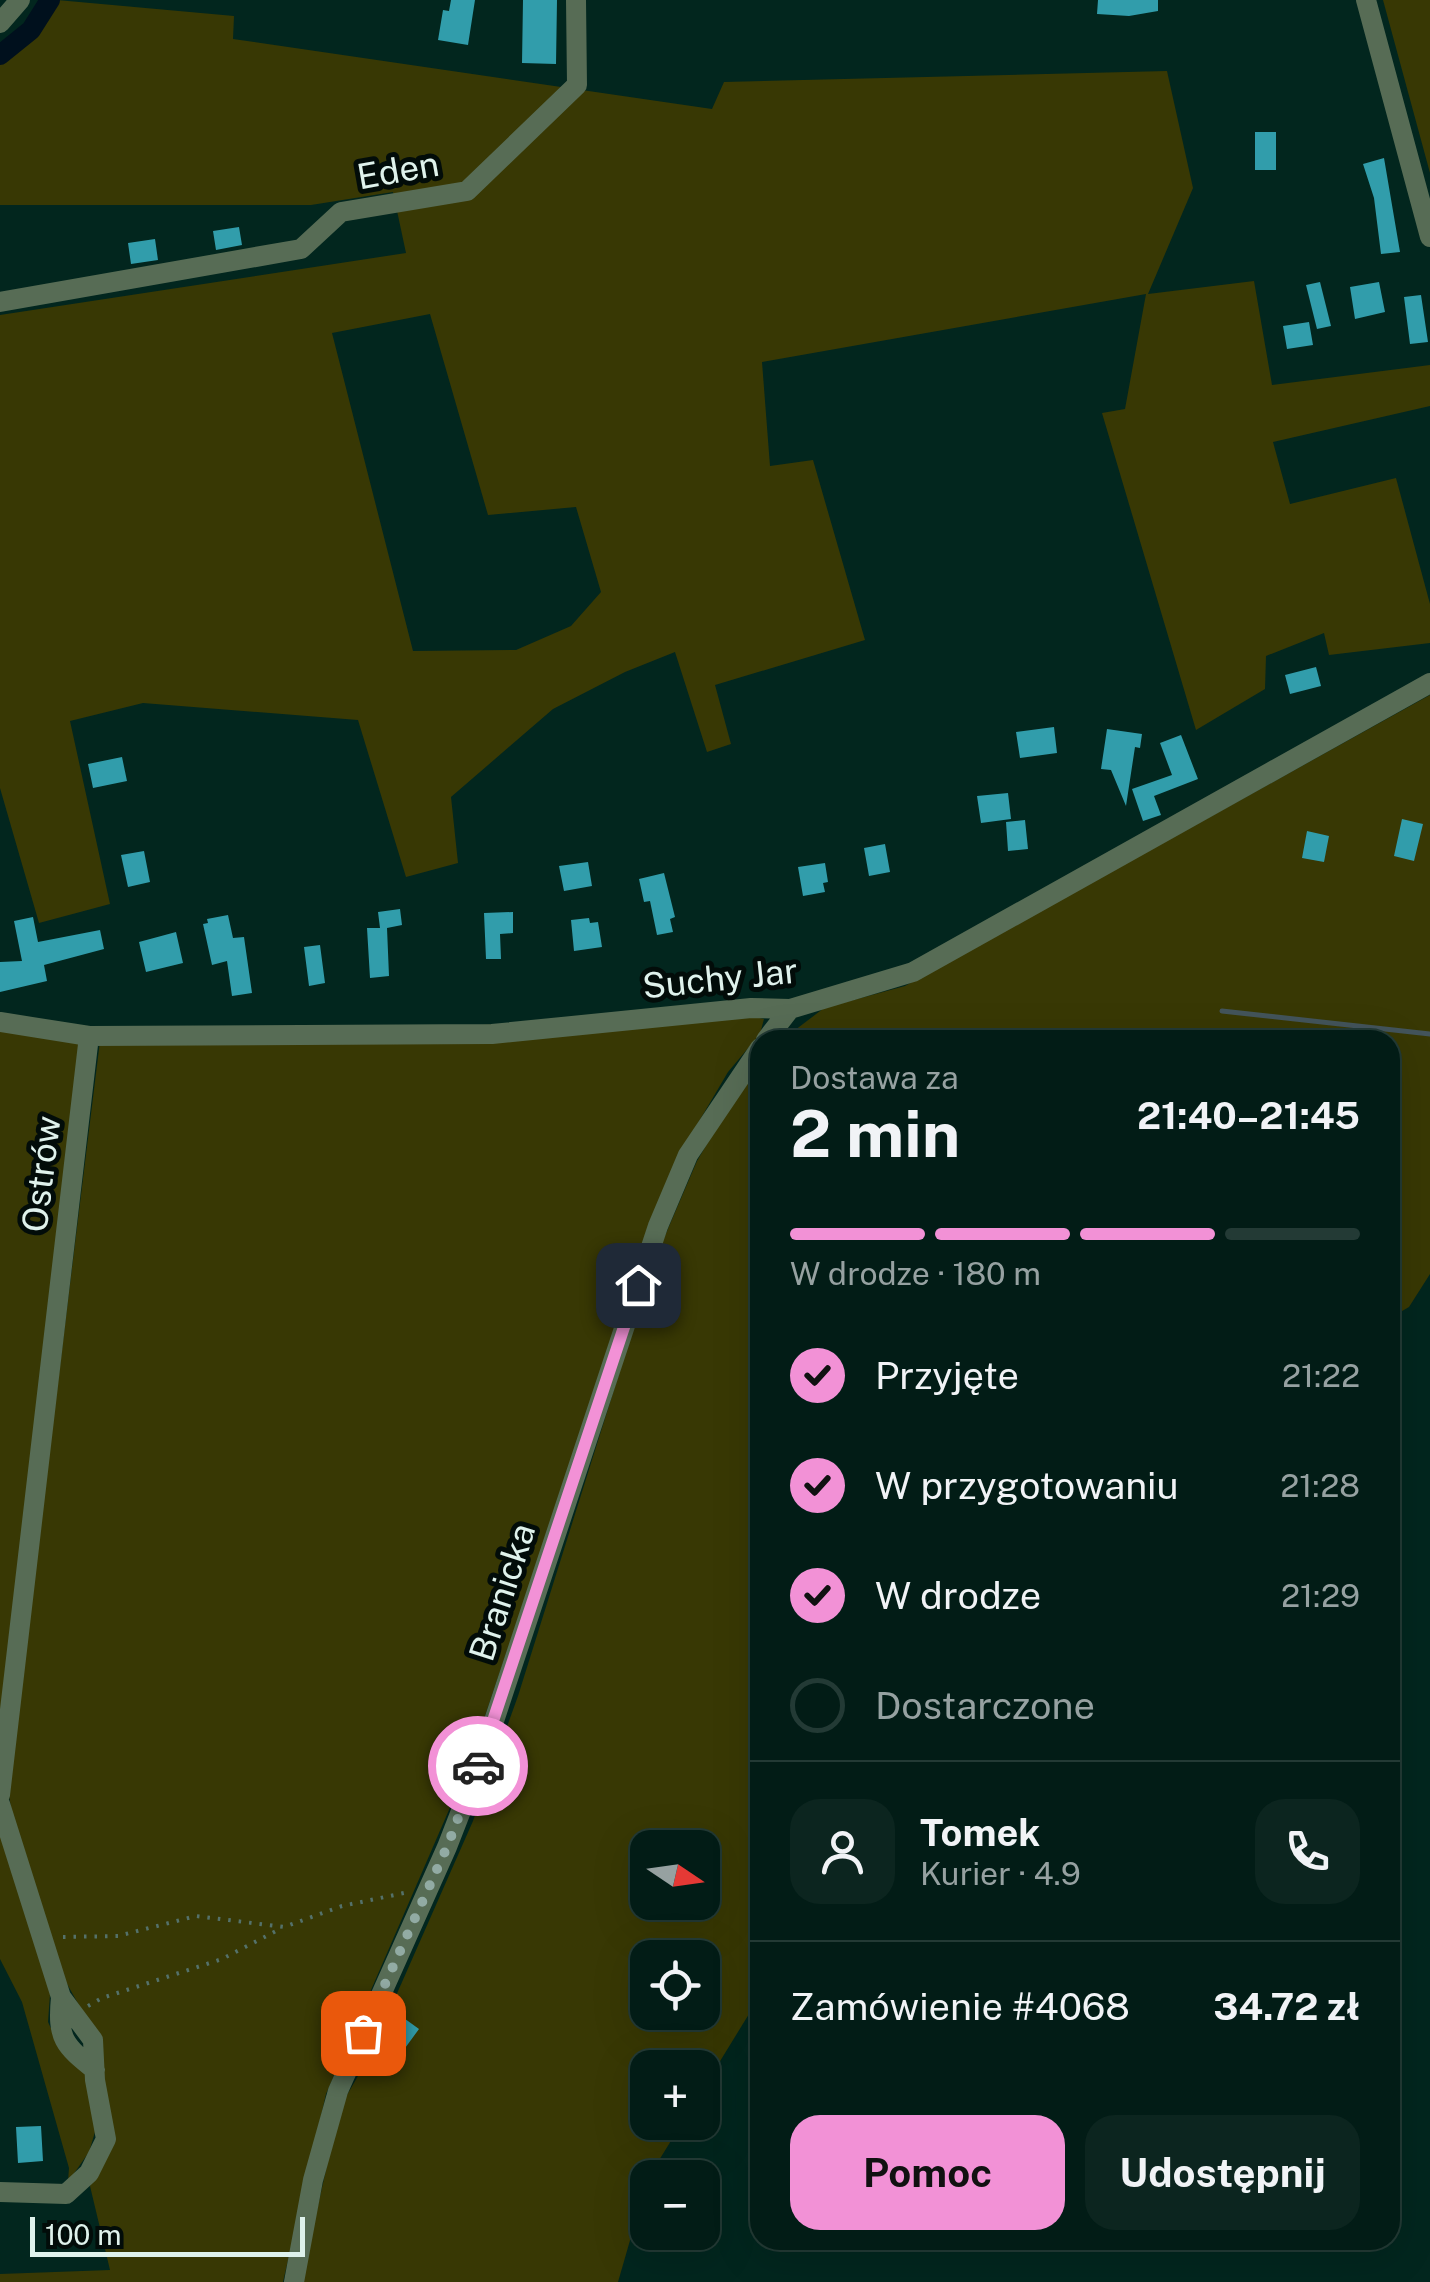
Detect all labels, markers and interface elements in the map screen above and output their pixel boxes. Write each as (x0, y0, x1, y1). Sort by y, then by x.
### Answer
street label: Eden (354, 143, 442, 197)
street label: Suchy Jar (640, 949, 800, 1007)
text: Dostawa za (790, 1059, 959, 1096)
text: 21:40–21:45 (1137, 1093, 1360, 1138)
text: 2 min (790, 1095, 960, 1172)
street label: Ostrów (14, 1114, 68, 1234)
pin (596, 1243, 681, 1328)
text: W drodze · 180 m (790, 1255, 1041, 1292)
icon: home (611, 1258, 666, 1313)
icon: check (790, 1348, 845, 1403)
text: Przyjęte (875, 1353, 1019, 1398)
text: 21:22 (1282, 1357, 1360, 1394)
icon: check (790, 1458, 845, 1513)
text: W przygotowaniu (875, 1463, 1179, 1508)
text: 21:28 (1280, 1467, 1360, 1504)
street label: Branicka (461, 1518, 543, 1666)
icon: check (790, 1568, 845, 1623)
text: W drodze (875, 1573, 1041, 1618)
text: 21:29 (1281, 1577, 1360, 1614)
text: Dostarczone (875, 1683, 1095, 1728)
courier (428, 1716, 528, 1816)
icon: car (451, 1739, 506, 1794)
button: person (790, 1799, 895, 1904)
button: phone (1255, 1799, 1360, 1904)
text: Tomek (920, 1810, 1040, 1855)
north arrow (630, 1830, 720, 1920)
map controls (630, 1830, 720, 2250)
text: Kurier · 4.9 (920, 1855, 1081, 1892)
button: locate (630, 1940, 720, 2030)
text: Zamówienie #4068 (790, 1984, 1130, 2029)
text: 34.72 zł (1213, 1984, 1360, 2029)
pin (321, 1991, 406, 2076)
icon: bag (336, 2006, 391, 2061)
button: + (630, 2050, 720, 2140)
button: Pomoc (790, 2115, 1065, 2230)
button: Udostępnij (1085, 2115, 1360, 2230)
button: − (630, 2160, 720, 2250)
scale bar (30, 2212, 305, 2256)
text: 100 m (45, 2218, 122, 2251)

